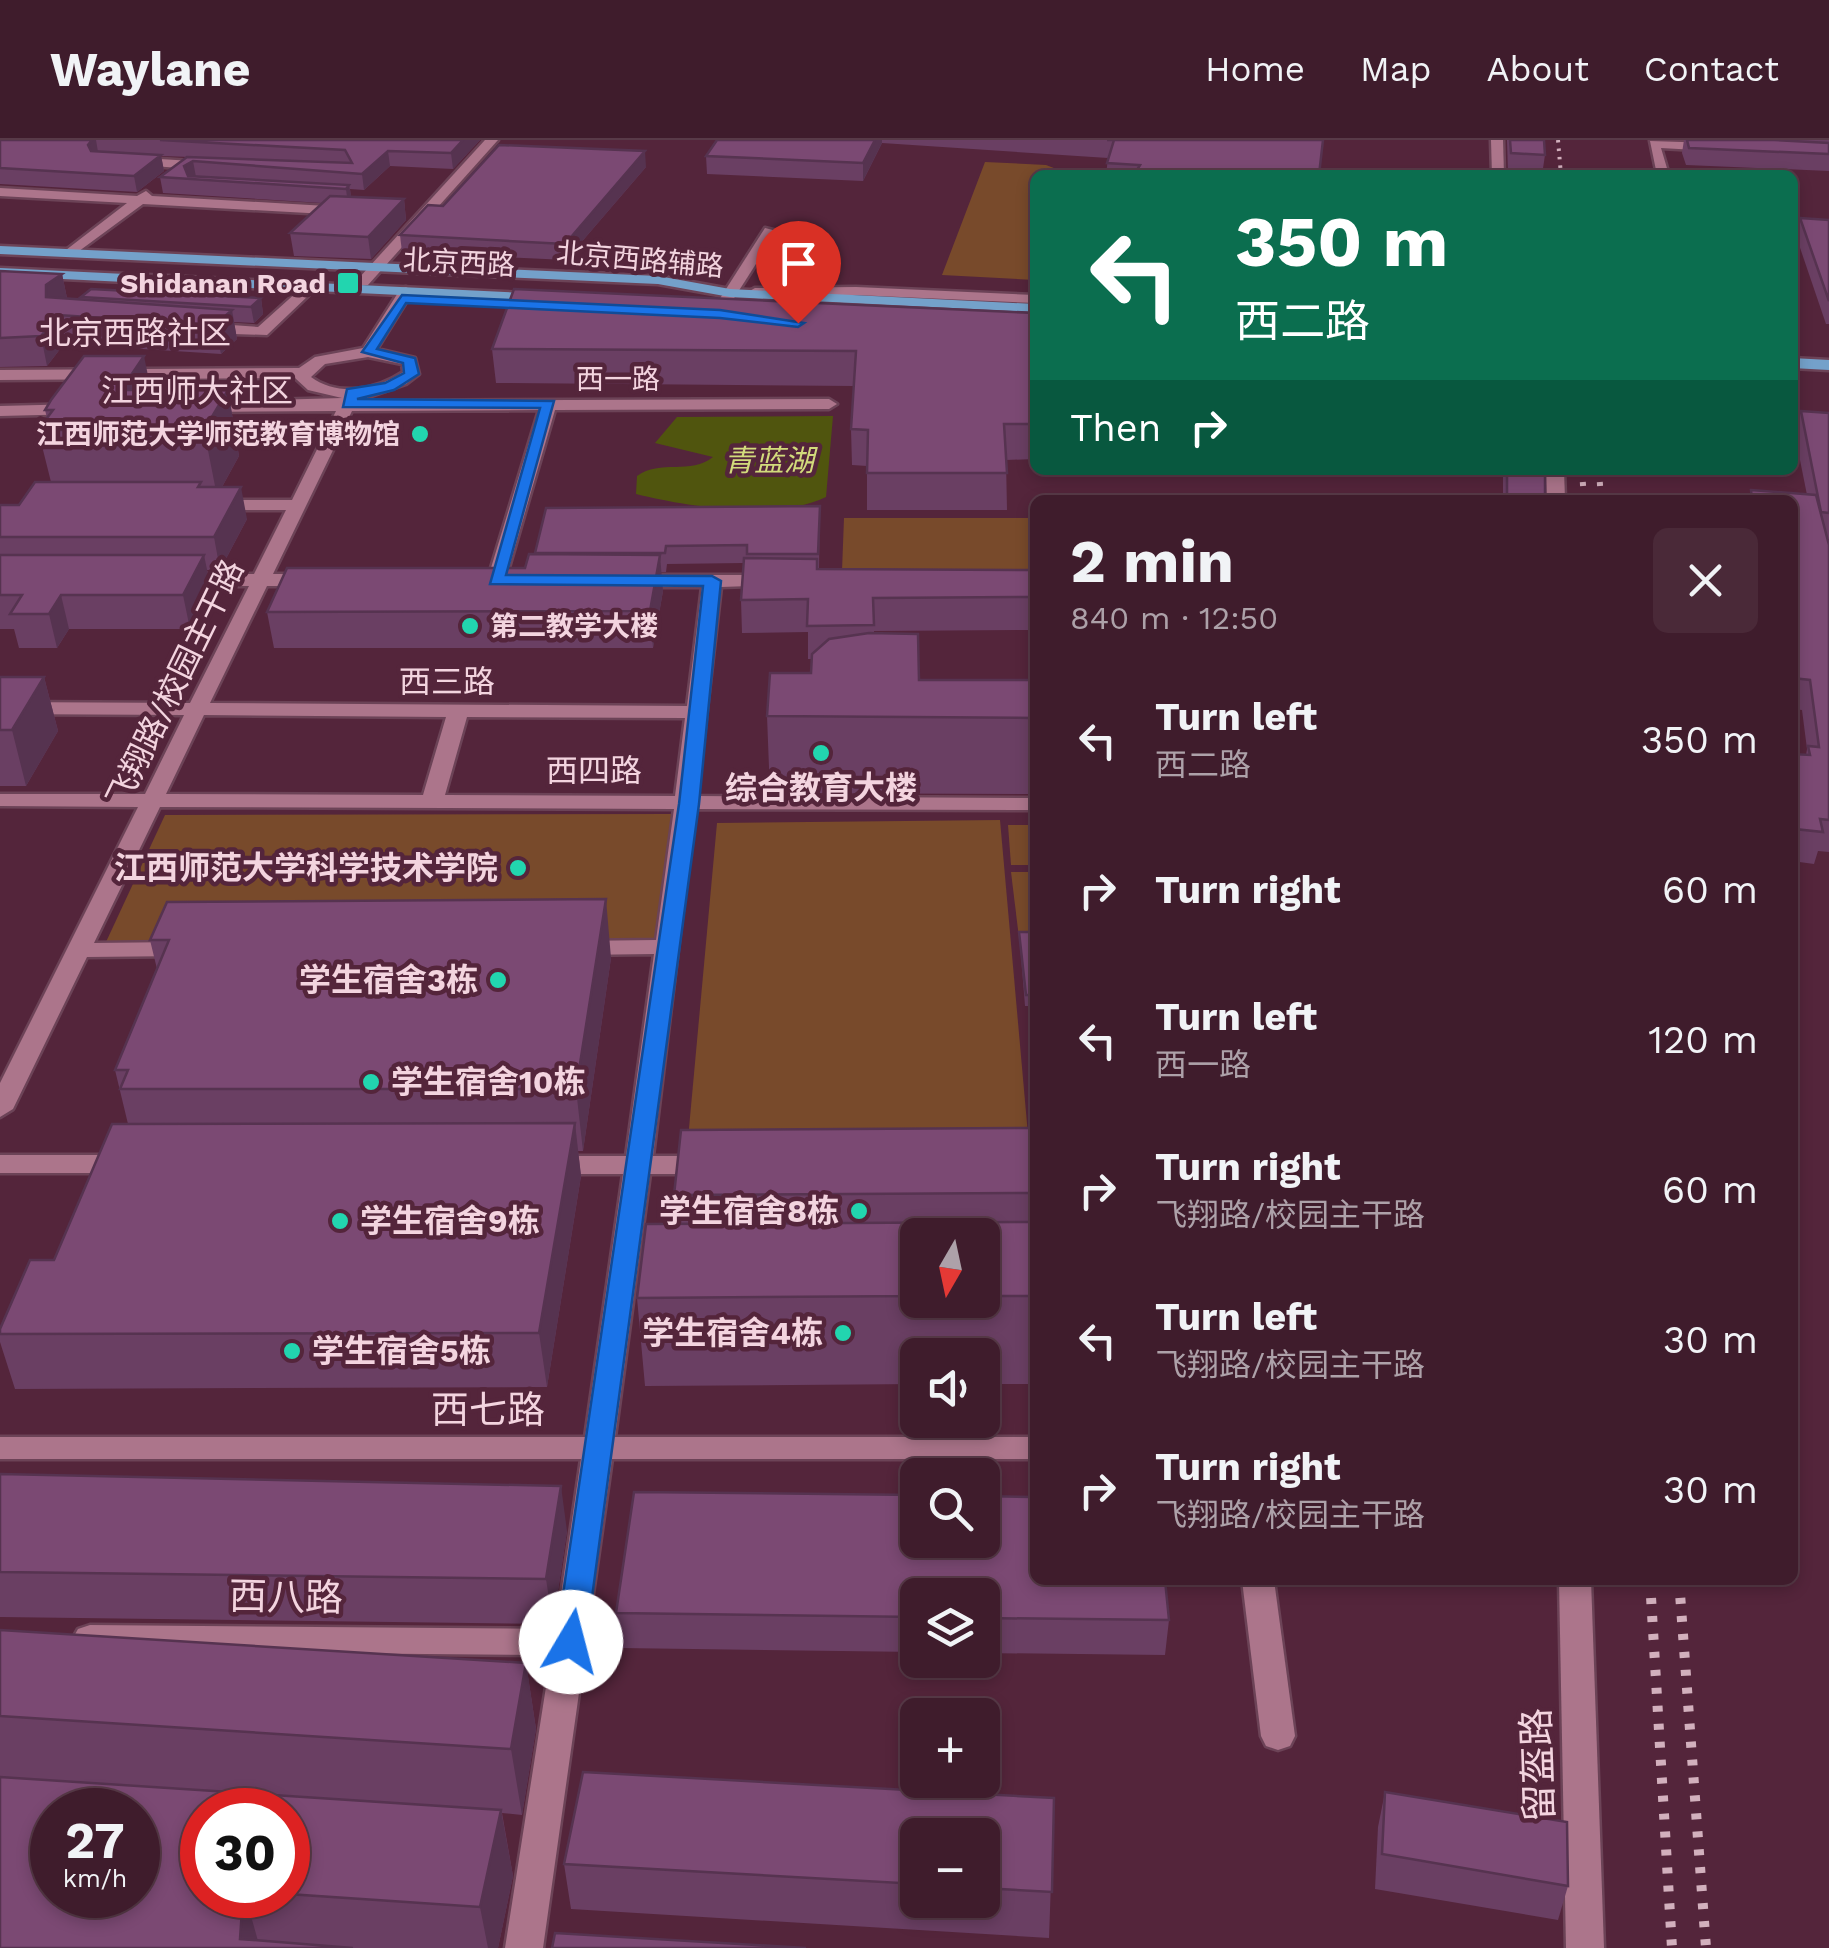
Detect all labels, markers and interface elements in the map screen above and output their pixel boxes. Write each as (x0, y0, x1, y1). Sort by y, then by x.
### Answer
text: Waylane (50, 41, 251, 98)
text: Home (1205, 48, 1305, 90)
text: Map (1360, 48, 1432, 90)
text: About (1487, 48, 1589, 90)
text: Contact (1644, 48, 1779, 90)
text: 350 m (1235, 201, 1448, 283)
icon: left (1070, 210, 1200, 340)
pin (756, 221, 841, 324)
street label: 北京西路辅路 (555, 236, 725, 283)
icon: arrive (771, 236, 826, 291)
street label: 北京西路 (402, 243, 516, 282)
place label: Shidanan Road (120, 267, 326, 300)
marker: Shidanan Road (335, 270, 361, 296)
text: 西二路 (1235, 295, 1370, 348)
district label: 北京西路社区 (39, 314, 231, 352)
street label: 西一路 (576, 363, 660, 396)
district label: 江西师大社区 (101, 372, 293, 410)
icon: right (1181, 400, 1236, 455)
text: Then (1070, 406, 1161, 450)
place label: 江西师范大学师范教育博物馆 (36, 418, 400, 451)
marker: 江西师范大学师范教育博物馆 (409, 423, 431, 445)
water label: 青蓝湖 (724, 443, 818, 478)
text: 2 min (1070, 526, 1234, 597)
button: close (1653, 528, 1758, 633)
street label: 飞翔路/校园主干路 (99, 553, 251, 813)
text: 840 m · 12:50 (1070, 599, 1278, 637)
place label: 第二教学大楼 (490, 610, 658, 643)
marker: 第二教学大楼 (459, 615, 481, 637)
street label: 西三路 (399, 663, 495, 701)
text: Turn left (1155, 695, 1317, 739)
icon: left (1070, 713, 1125, 768)
text: 350 m (1641, 718, 1758, 762)
marker: 综合教育大楼 (810, 742, 832, 764)
text: 西二路 (1155, 746, 1251, 784)
street label: 西四路 (546, 752, 642, 790)
place label: 综合教育大楼 (725, 769, 917, 807)
place label: 江西师范大学科学技术学院 (114, 849, 498, 887)
marker: 江西师范大学科学技术学院 (507, 857, 529, 879)
icon: right (1070, 863, 1125, 918)
text: Turn right (1155, 868, 1341, 912)
text: 60 m (1662, 868, 1758, 912)
place label: 学生宿舍3栋 (299, 961, 478, 999)
marker: 学生宿舍3栋 (487, 969, 509, 991)
text: Turn left (1155, 995, 1317, 1039)
icon: left (1070, 1013, 1125, 1068)
text: 120 m (1648, 1018, 1758, 1062)
text: 西一路 (1155, 1046, 1251, 1084)
place label: 学生宿舍10栋 (391, 1063, 585, 1101)
marker: 学生宿舍10栋 (360, 1071, 382, 1093)
text: Turn right (1155, 1145, 1341, 1189)
icon: right (1070, 1163, 1125, 1218)
text: 60 m (1662, 1168, 1758, 1212)
place label: 学生宿舍8栋 (659, 1192, 839, 1230)
text: 飞翔路/校园主干路 (1155, 1196, 1425, 1234)
marker: 学生宿舍8栋 (848, 1200, 870, 1222)
place label: 学生宿舍9栋 (360, 1202, 540, 1240)
marker: 学生宿舍9栋 (329, 1210, 351, 1232)
north arrow (900, 1218, 1000, 1318)
map controls (900, 1218, 1000, 1918)
text: Turn left (1155, 1295, 1317, 1339)
icon: left (1070, 1313, 1125, 1368)
place label: 学生宿舍4栋 (642, 1314, 823, 1352)
text: 30 m (1663, 1318, 1758, 1362)
marker: 学生宿舍4栋 (832, 1322, 854, 1344)
place label: 学生宿舍5栋 (312, 1332, 491, 1370)
button: sound (900, 1338, 1000, 1438)
marker: 学生宿舍5栋 (281, 1340, 303, 1362)
text: 飞翔路/校园主干路 (1155, 1346, 1425, 1384)
street label: 西七路 (431, 1388, 545, 1432)
text: Turn right (1155, 1445, 1341, 1489)
button: search (900, 1458, 1000, 1558)
icon: right (1070, 1463, 1125, 1518)
text: 30 m (1663, 1468, 1758, 1512)
text: 飞翔路/校园主干路 (1155, 1496, 1425, 1534)
street label: 西八路 (229, 1574, 343, 1620)
button: layers (900, 1578, 1000, 1678)
position arrow (519, 1590, 623, 1694)
button: + (900, 1698, 1000, 1798)
street label: 留盔路 (1514, 1707, 1562, 1823)
speed limit sign: 30 (180, 1788, 310, 1918)
text: 27 (65, 1811, 125, 1870)
button: − (900, 1818, 1000, 1918)
text: km/h (63, 1864, 127, 1893)

